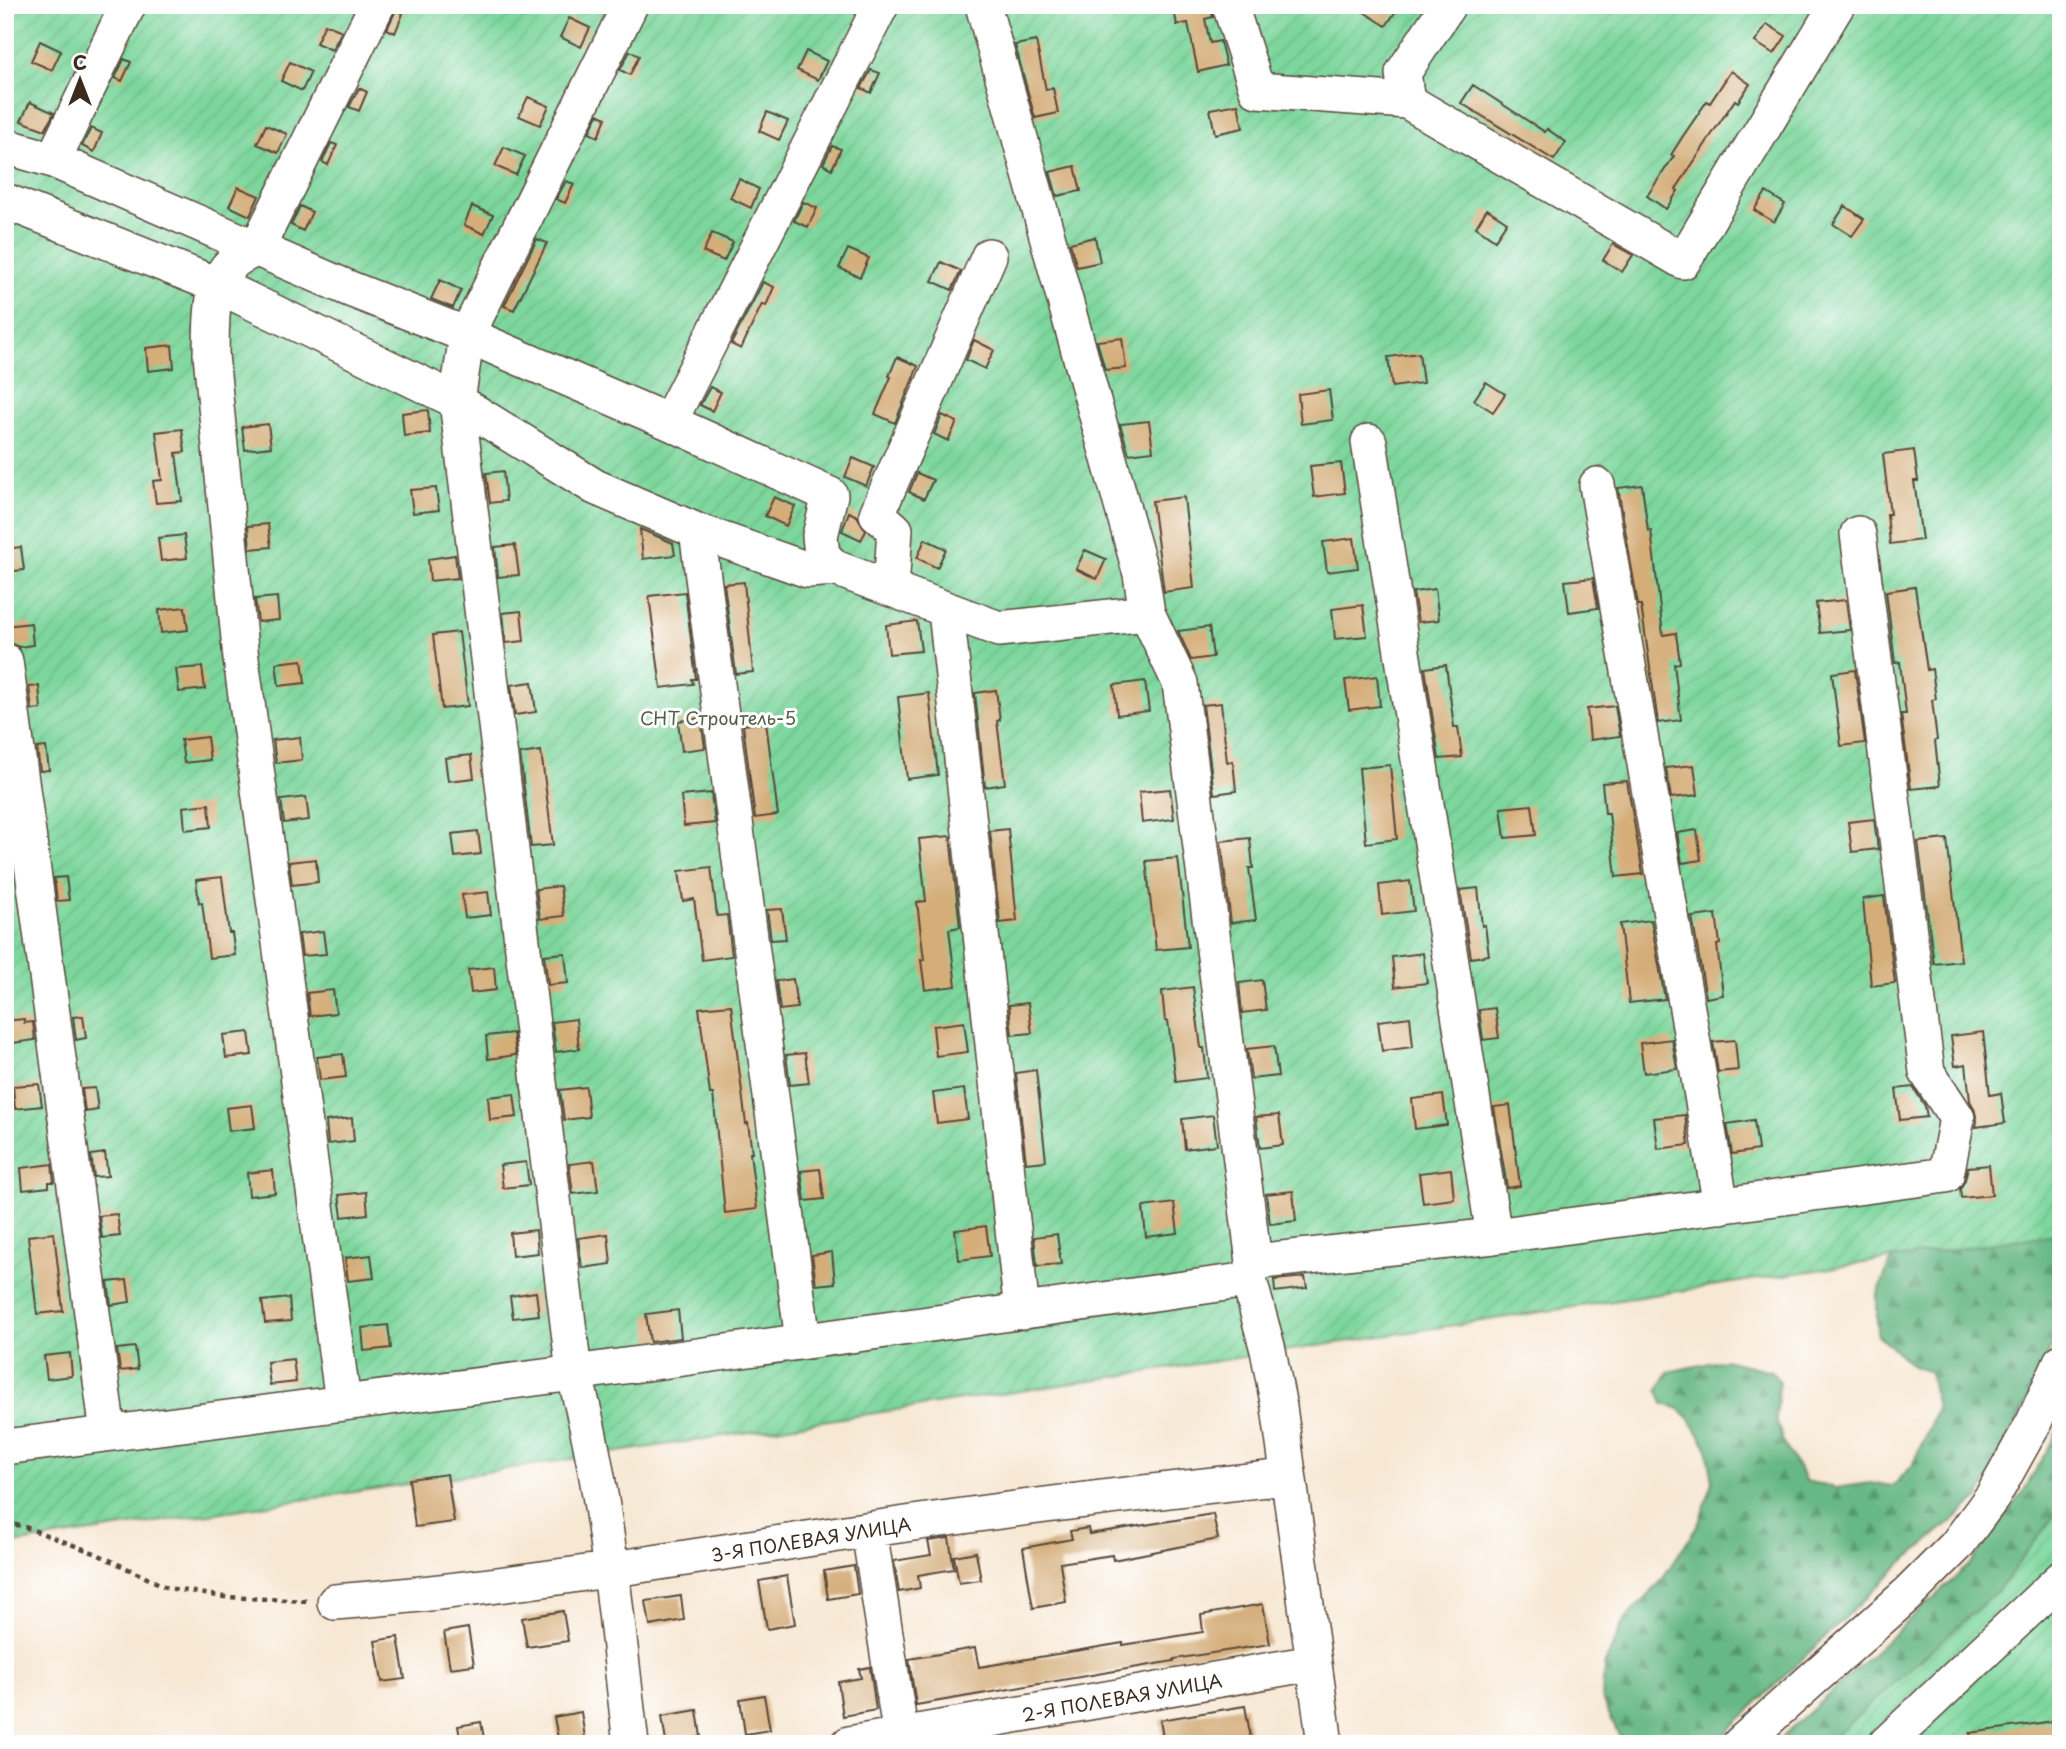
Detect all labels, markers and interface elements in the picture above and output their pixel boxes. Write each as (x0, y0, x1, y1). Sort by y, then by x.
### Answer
north arrow (46, 46, 116, 116)
text: С (73, 48, 87, 76)
park label: СНТ Строитель-5 (640, 704, 796, 731)
street label: 3-Я ПОЛЕВАЯ УЛИЦА (709, 1510, 913, 1568)
street label: 2-Я ПОЛЕВАЯ УЛИЦА (1020, 1666, 1224, 1728)

